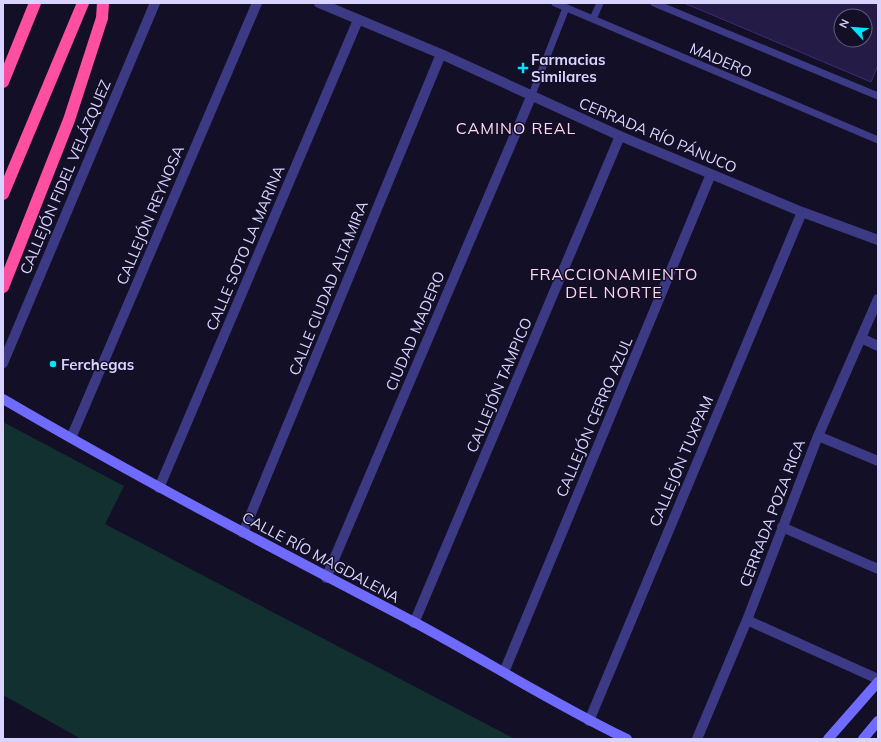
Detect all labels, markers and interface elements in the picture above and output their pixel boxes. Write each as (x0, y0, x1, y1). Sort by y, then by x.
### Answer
north arrow (833, 8, 873, 48)
text: N (836, 17, 852, 30)
street label: MADERO (687, 38, 755, 82)
place label: Farmacias Similares (531, 50, 606, 86)
marker: Farmacias Similares (518, 63, 528, 73)
street label: CALLEJÓN FIDEL VELÁZQUEZ (15, 77, 115, 277)
street label: CERRADA RÍO PÁNUCO (576, 93, 740, 177)
district label: CAMINO REAL (456, 118, 576, 138)
street label: CALLEJÓN REYNOSA (112, 143, 188, 287)
street label: CALLE SOTO LA MARINA (202, 163, 288, 333)
street label: CALLE CIUDAD ALTAMIRA (284, 198, 372, 378)
district label: FRACCIONAMIENTO DEL NORTE (530, 264, 698, 302)
street label: CIUDAD MADERO (381, 268, 449, 394)
street label: CALLEJÓN TAMPICO (462, 315, 536, 455)
street label: CALLEJÓN CERRO AZUL (552, 334, 636, 500)
place label: Ferchegas (61, 355, 134, 374)
marker: Ferchegas (48, 359, 58, 369)
street label: CALLEJÓN TUXPAM (645, 393, 717, 529)
street label: CERRADA POZA RICA (735, 436, 809, 590)
street label: CALLE RÍO MAGDALENA (239, 507, 403, 607)

